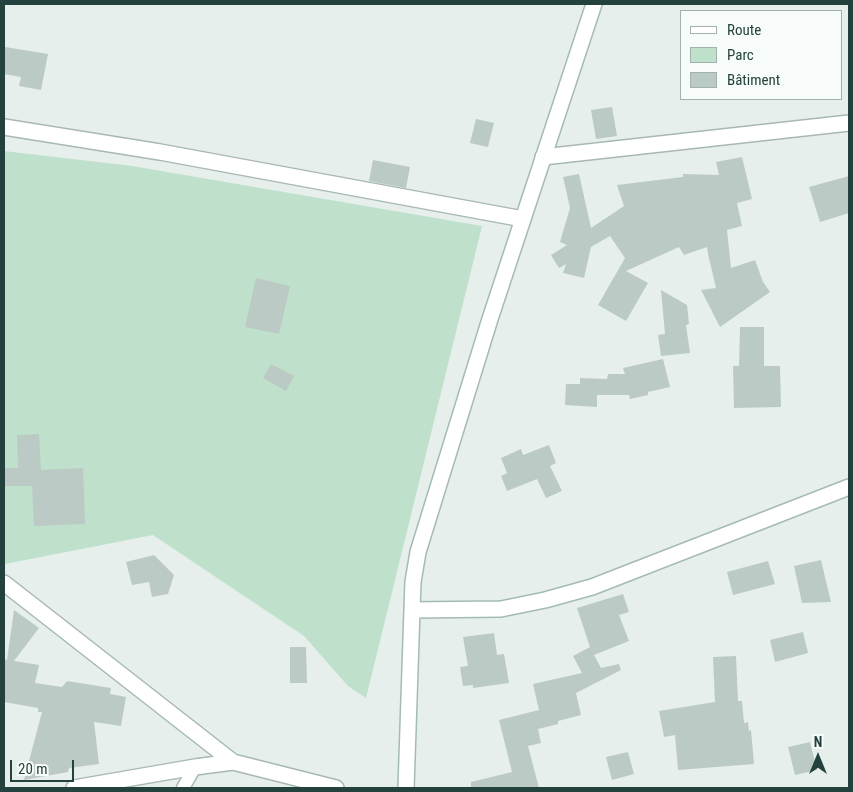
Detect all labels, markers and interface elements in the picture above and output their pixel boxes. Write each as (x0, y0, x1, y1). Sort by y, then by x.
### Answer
legend (680, 10, 843, 100)
text: Route (727, 21, 761, 39)
text: Parc (727, 46, 754, 64)
text: Bâtiment (727, 71, 780, 89)
north arrow (793, 732, 843, 782)
text: N (814, 734, 822, 750)
scale bar (12, 750, 76, 782)
text: 20 m (18, 760, 48, 778)

